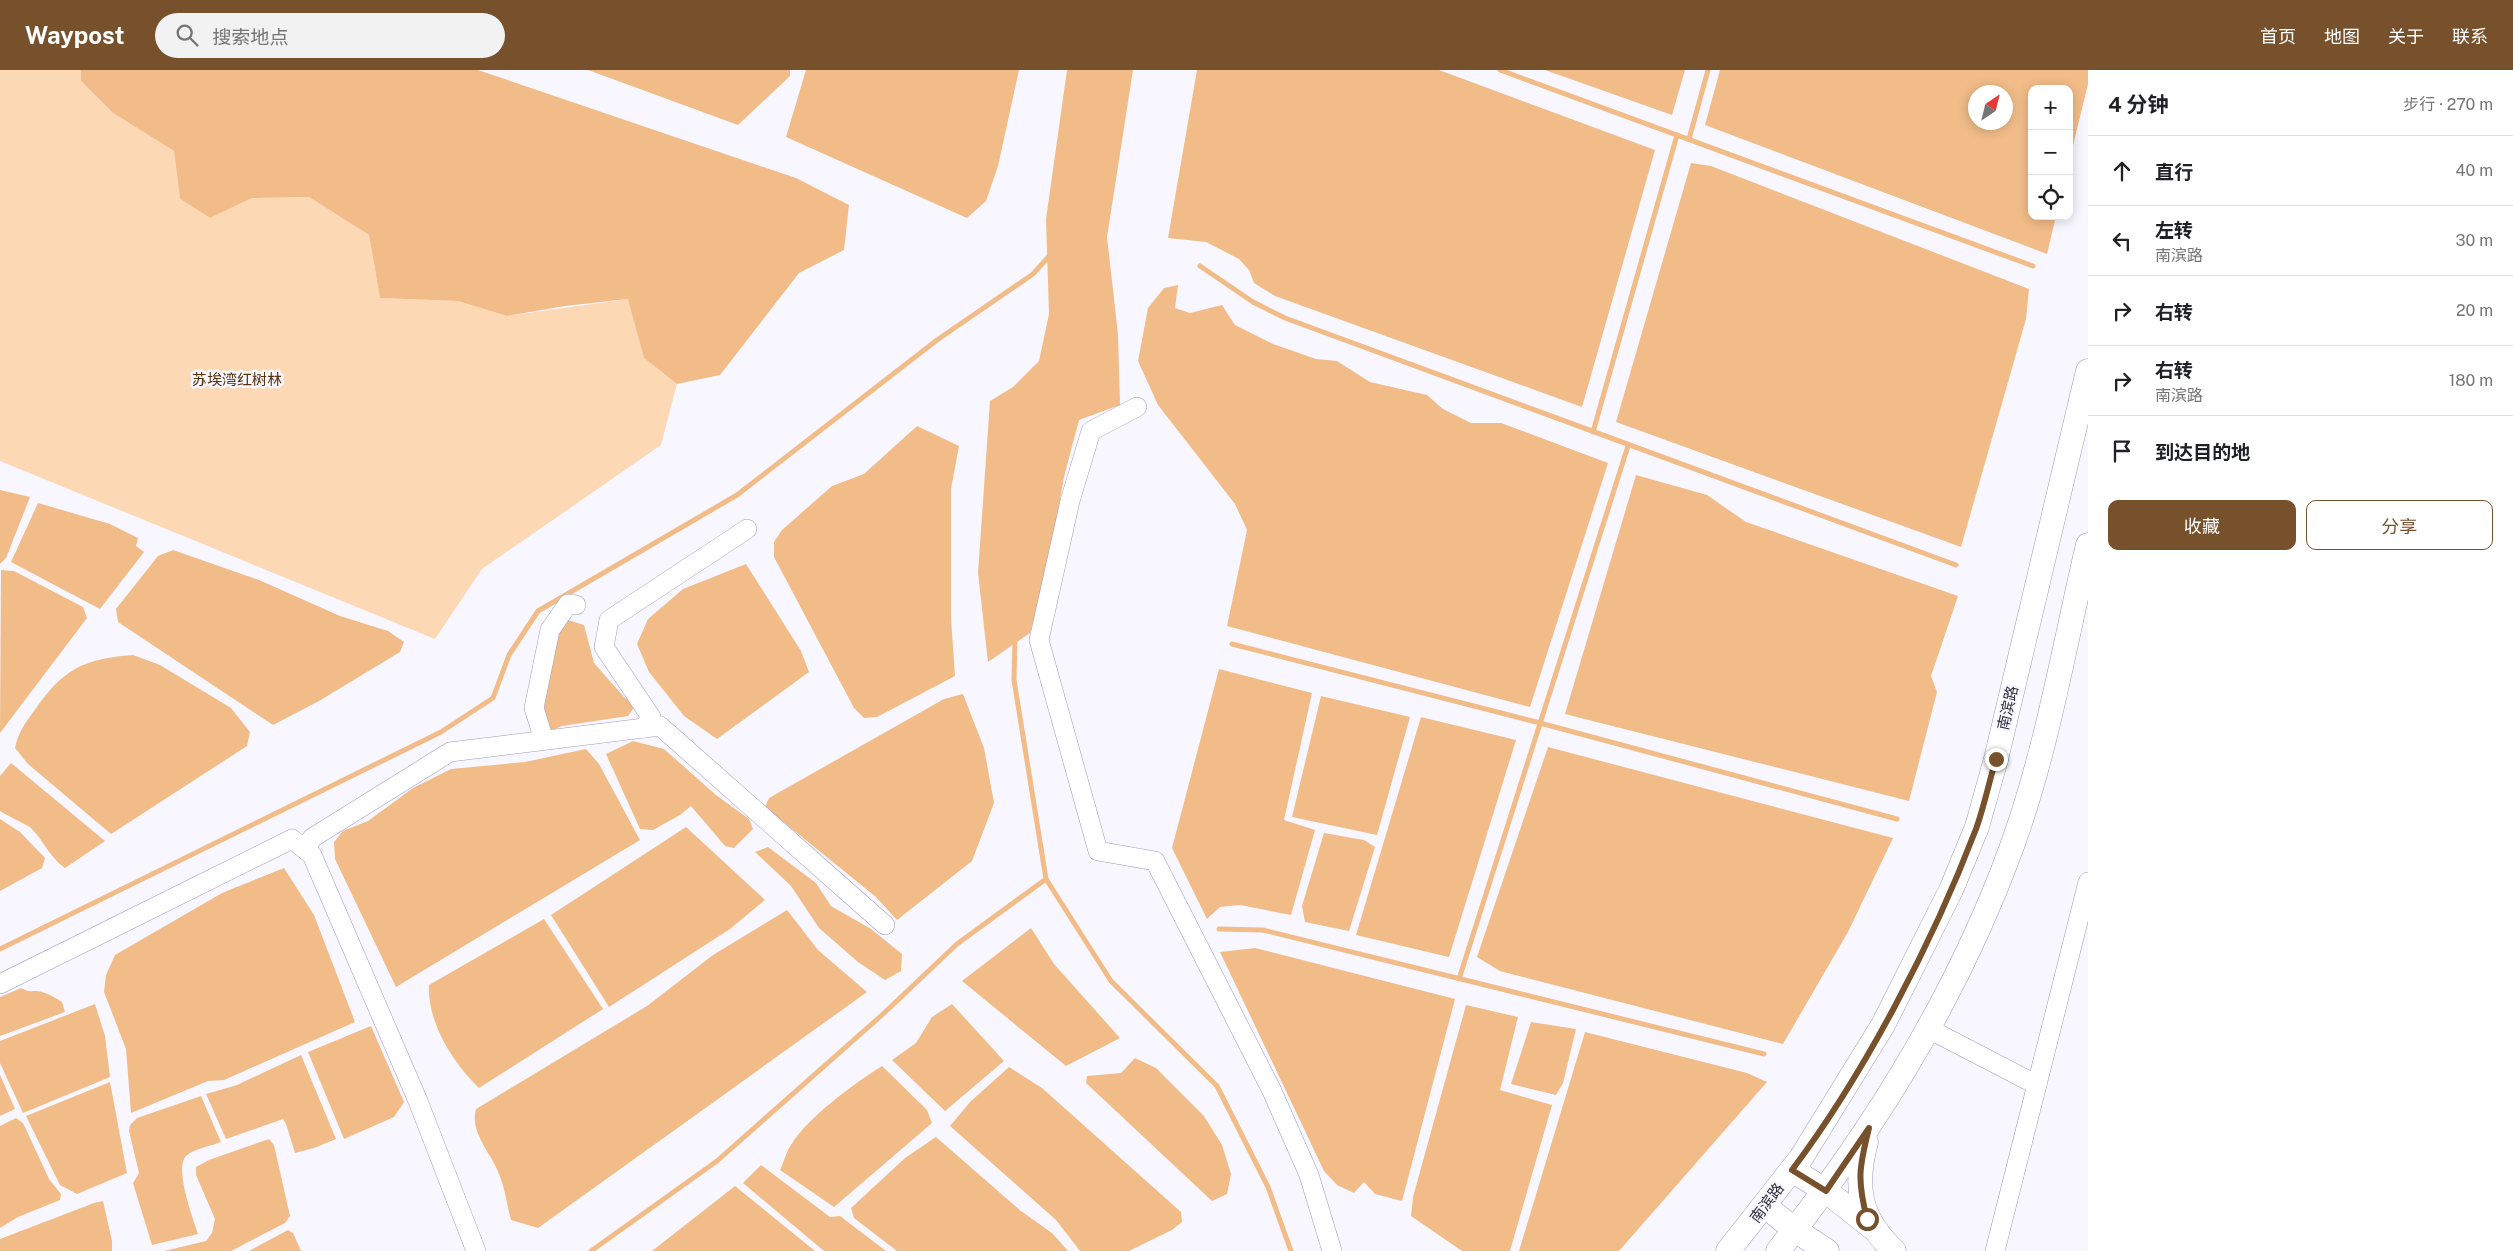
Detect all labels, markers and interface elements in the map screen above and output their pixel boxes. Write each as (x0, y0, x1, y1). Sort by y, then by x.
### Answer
search box (155, 13, 505, 58)
text: Waypost (25, 21, 125, 49)
icon: search (173, 21, 201, 49)
text: 搜索地点 (213, 26, 289, 48)
text: 首页 (2260, 26, 2296, 47)
text: 地图 (2324, 26, 2360, 47)
text: 关于 (2388, 26, 2424, 47)
text: 联系 (2452, 26, 2488, 47)
north arrow (1968, 85, 2013, 130)
map controls (2028, 85, 2073, 220)
button: + (2028, 85, 2073, 130)
text: 4 分钟 (2108, 92, 2169, 117)
text: 步行 · 270 m (2403, 95, 2493, 114)
button: − (2028, 130, 2073, 175)
icon: ahead (2108, 157, 2136, 185)
text: 直行 (2155, 161, 2193, 183)
text: 40 m (2455, 161, 2493, 180)
button: locate (2028, 175, 2073, 220)
text: 左转 (2155, 219, 2193, 241)
icon: left (2108, 227, 2136, 255)
text: 30 m (2456, 231, 2493, 250)
text: 南滨路 (2155, 246, 2203, 265)
icon: right (2108, 297, 2136, 325)
text: 右转 (2155, 301, 2193, 323)
text: 20 m (2456, 301, 2493, 320)
text: 右转 (2155, 359, 2193, 381)
icon: right (2108, 367, 2136, 395)
park label: 苏埃湾红树林 (192, 371, 282, 388)
text: 180 m (2449, 371, 2493, 390)
text: 南滨路 (2155, 386, 2203, 405)
icon: arrive (2108, 437, 2136, 465)
text: 到达目的地 (2155, 441, 2250, 463)
button: 收藏 (2108, 500, 2296, 550)
button: 分享 (2306, 500, 2493, 550)
street label: 南滨路 (1994, 684, 2021, 732)
route end (1985, 748, 2008, 771)
street label: 南滨路 (1746, 1180, 1787, 1226)
route start (1856, 1208, 1879, 1231)

